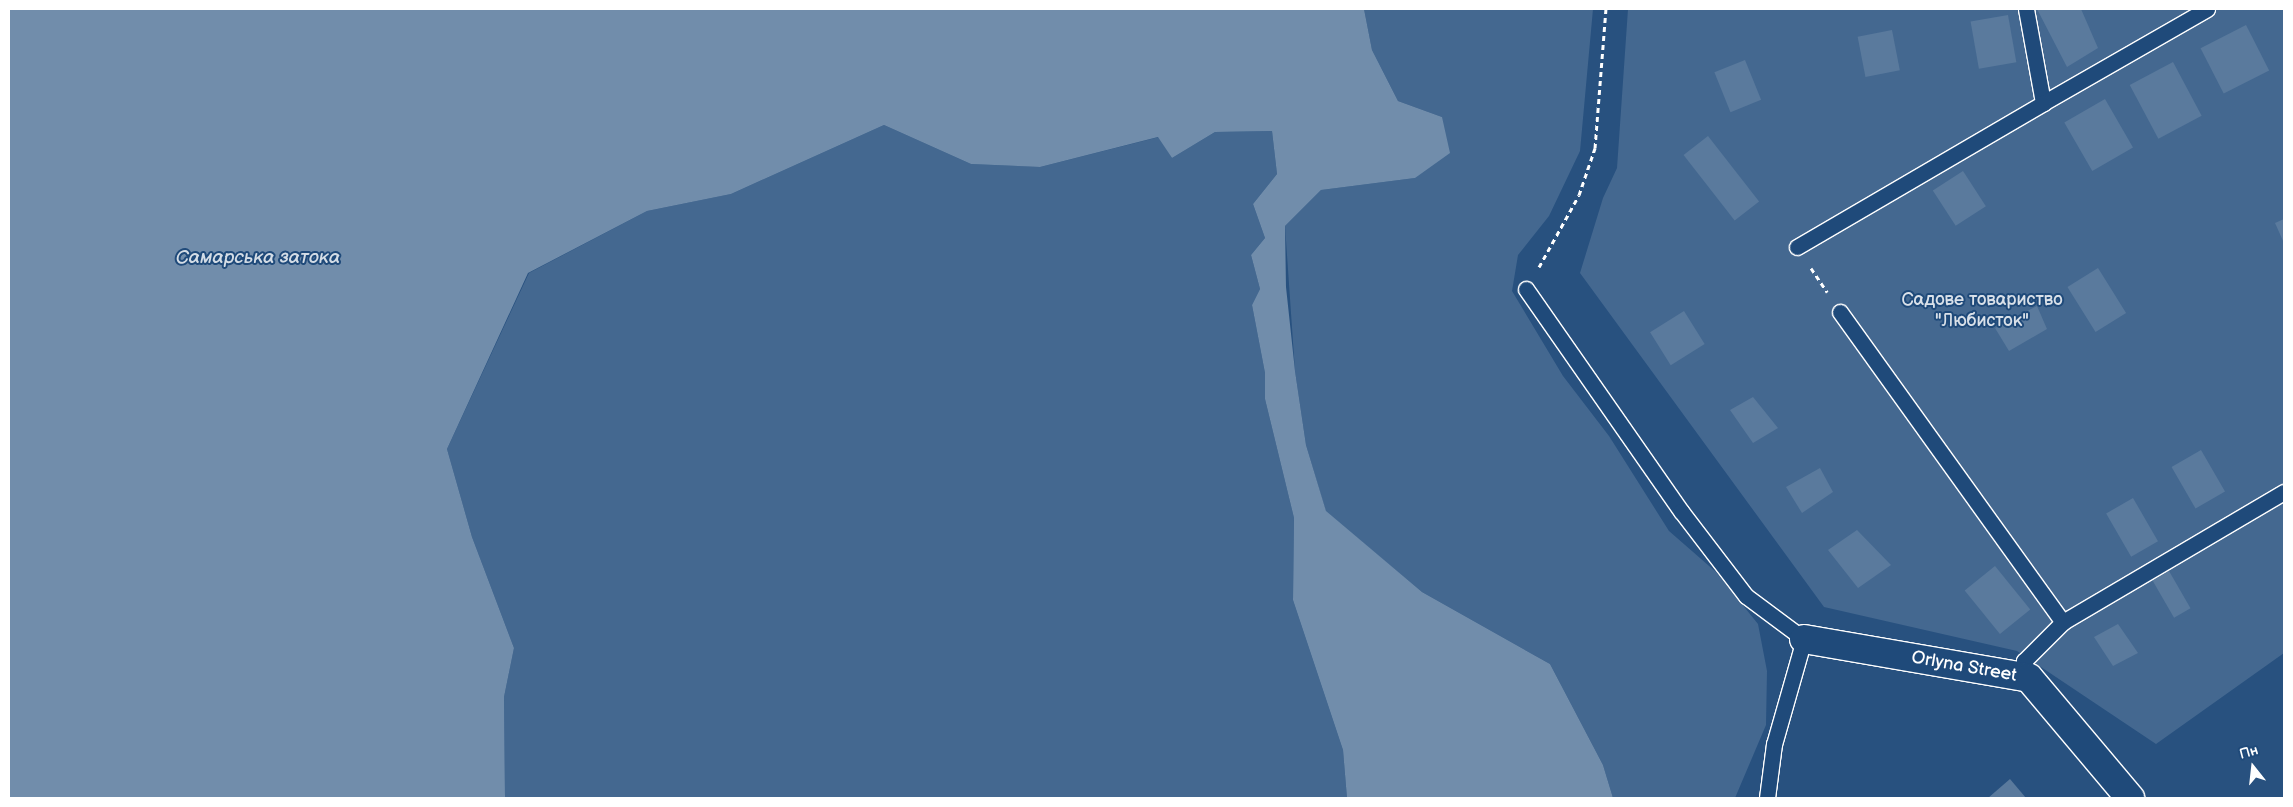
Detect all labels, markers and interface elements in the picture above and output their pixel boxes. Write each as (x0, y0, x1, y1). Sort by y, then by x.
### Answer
water label: Самарська затока (176, 247, 340, 269)
park label: Садове товариство "Любисток" (1901, 290, 2063, 332)
street label: Orlyna Street (1909, 647, 2019, 687)
text: Пн (2237, 741, 2260, 763)
north arrow (2228, 742, 2278, 792)

